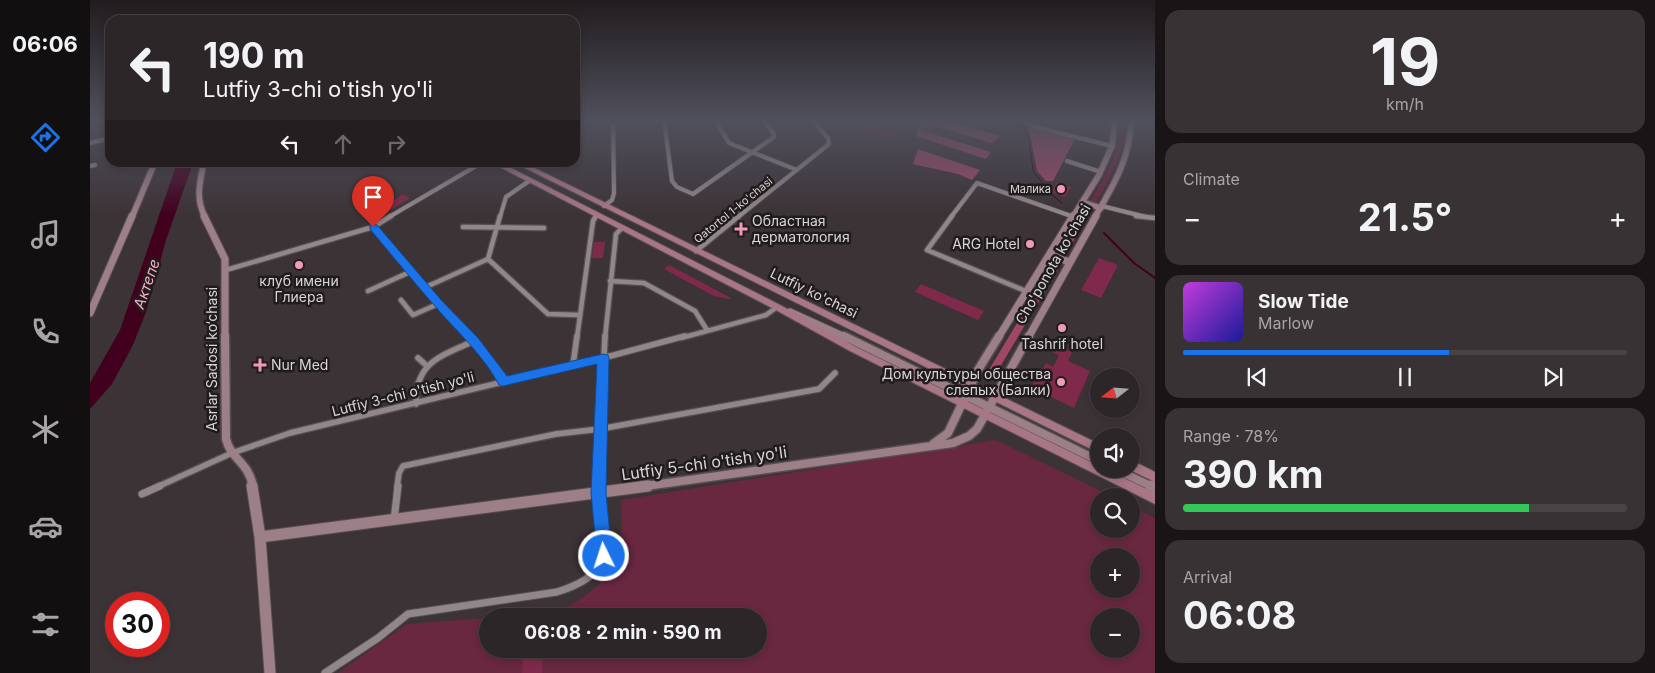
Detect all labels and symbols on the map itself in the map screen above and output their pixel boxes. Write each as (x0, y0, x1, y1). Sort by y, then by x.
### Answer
street label: Qatortol 1-ko'chasi (691, 174, 775, 246)
pin (352, 176, 394, 227)
place label: Малика (1010, 182, 1051, 196)
marker: Малика (1055, 183, 1067, 195)
street label: Cho'ponota ko'chasi (1011, 201, 1094, 327)
place label: Областная дерматология (752, 212, 850, 245)
marker: Областная дерматология (734, 222, 748, 236)
place label: ARG Hotel (952, 235, 1020, 252)
marker: ARG Hotel (1024, 238, 1036, 250)
water label: Актепе (129, 256, 164, 312)
marker: клуб имени Глиера (293, 259, 305, 271)
street label: Lutfiy ko'chasi (768, 264, 861, 321)
place label: клуб имени Глиера (259, 272, 339, 305)
street label: Asrlar Sadosi ko‘chasi (203, 287, 220, 431)
marker: Tashrif hotel (1056, 322, 1068, 334)
place label: Tashrif hotel (1021, 335, 1103, 352)
place label: Nur Med (271, 356, 328, 373)
marker: Nur Med (253, 358, 267, 372)
place label: Дом культуры общества слепых (Балки) (882, 365, 1051, 398)
street label: Lutfiy 3-chi o'tish yo'li (330, 368, 476, 419)
north arrow (1090, 368, 1140, 418)
marker: Дом культуры общества слепых (Балки) (1055, 376, 1067, 388)
street label: Lutfiy 5-chi o'tish yo'li (620, 441, 788, 485)
position arrow (577, 529, 629, 581)
speed limit sign: 30 (105, 592, 170, 657)

